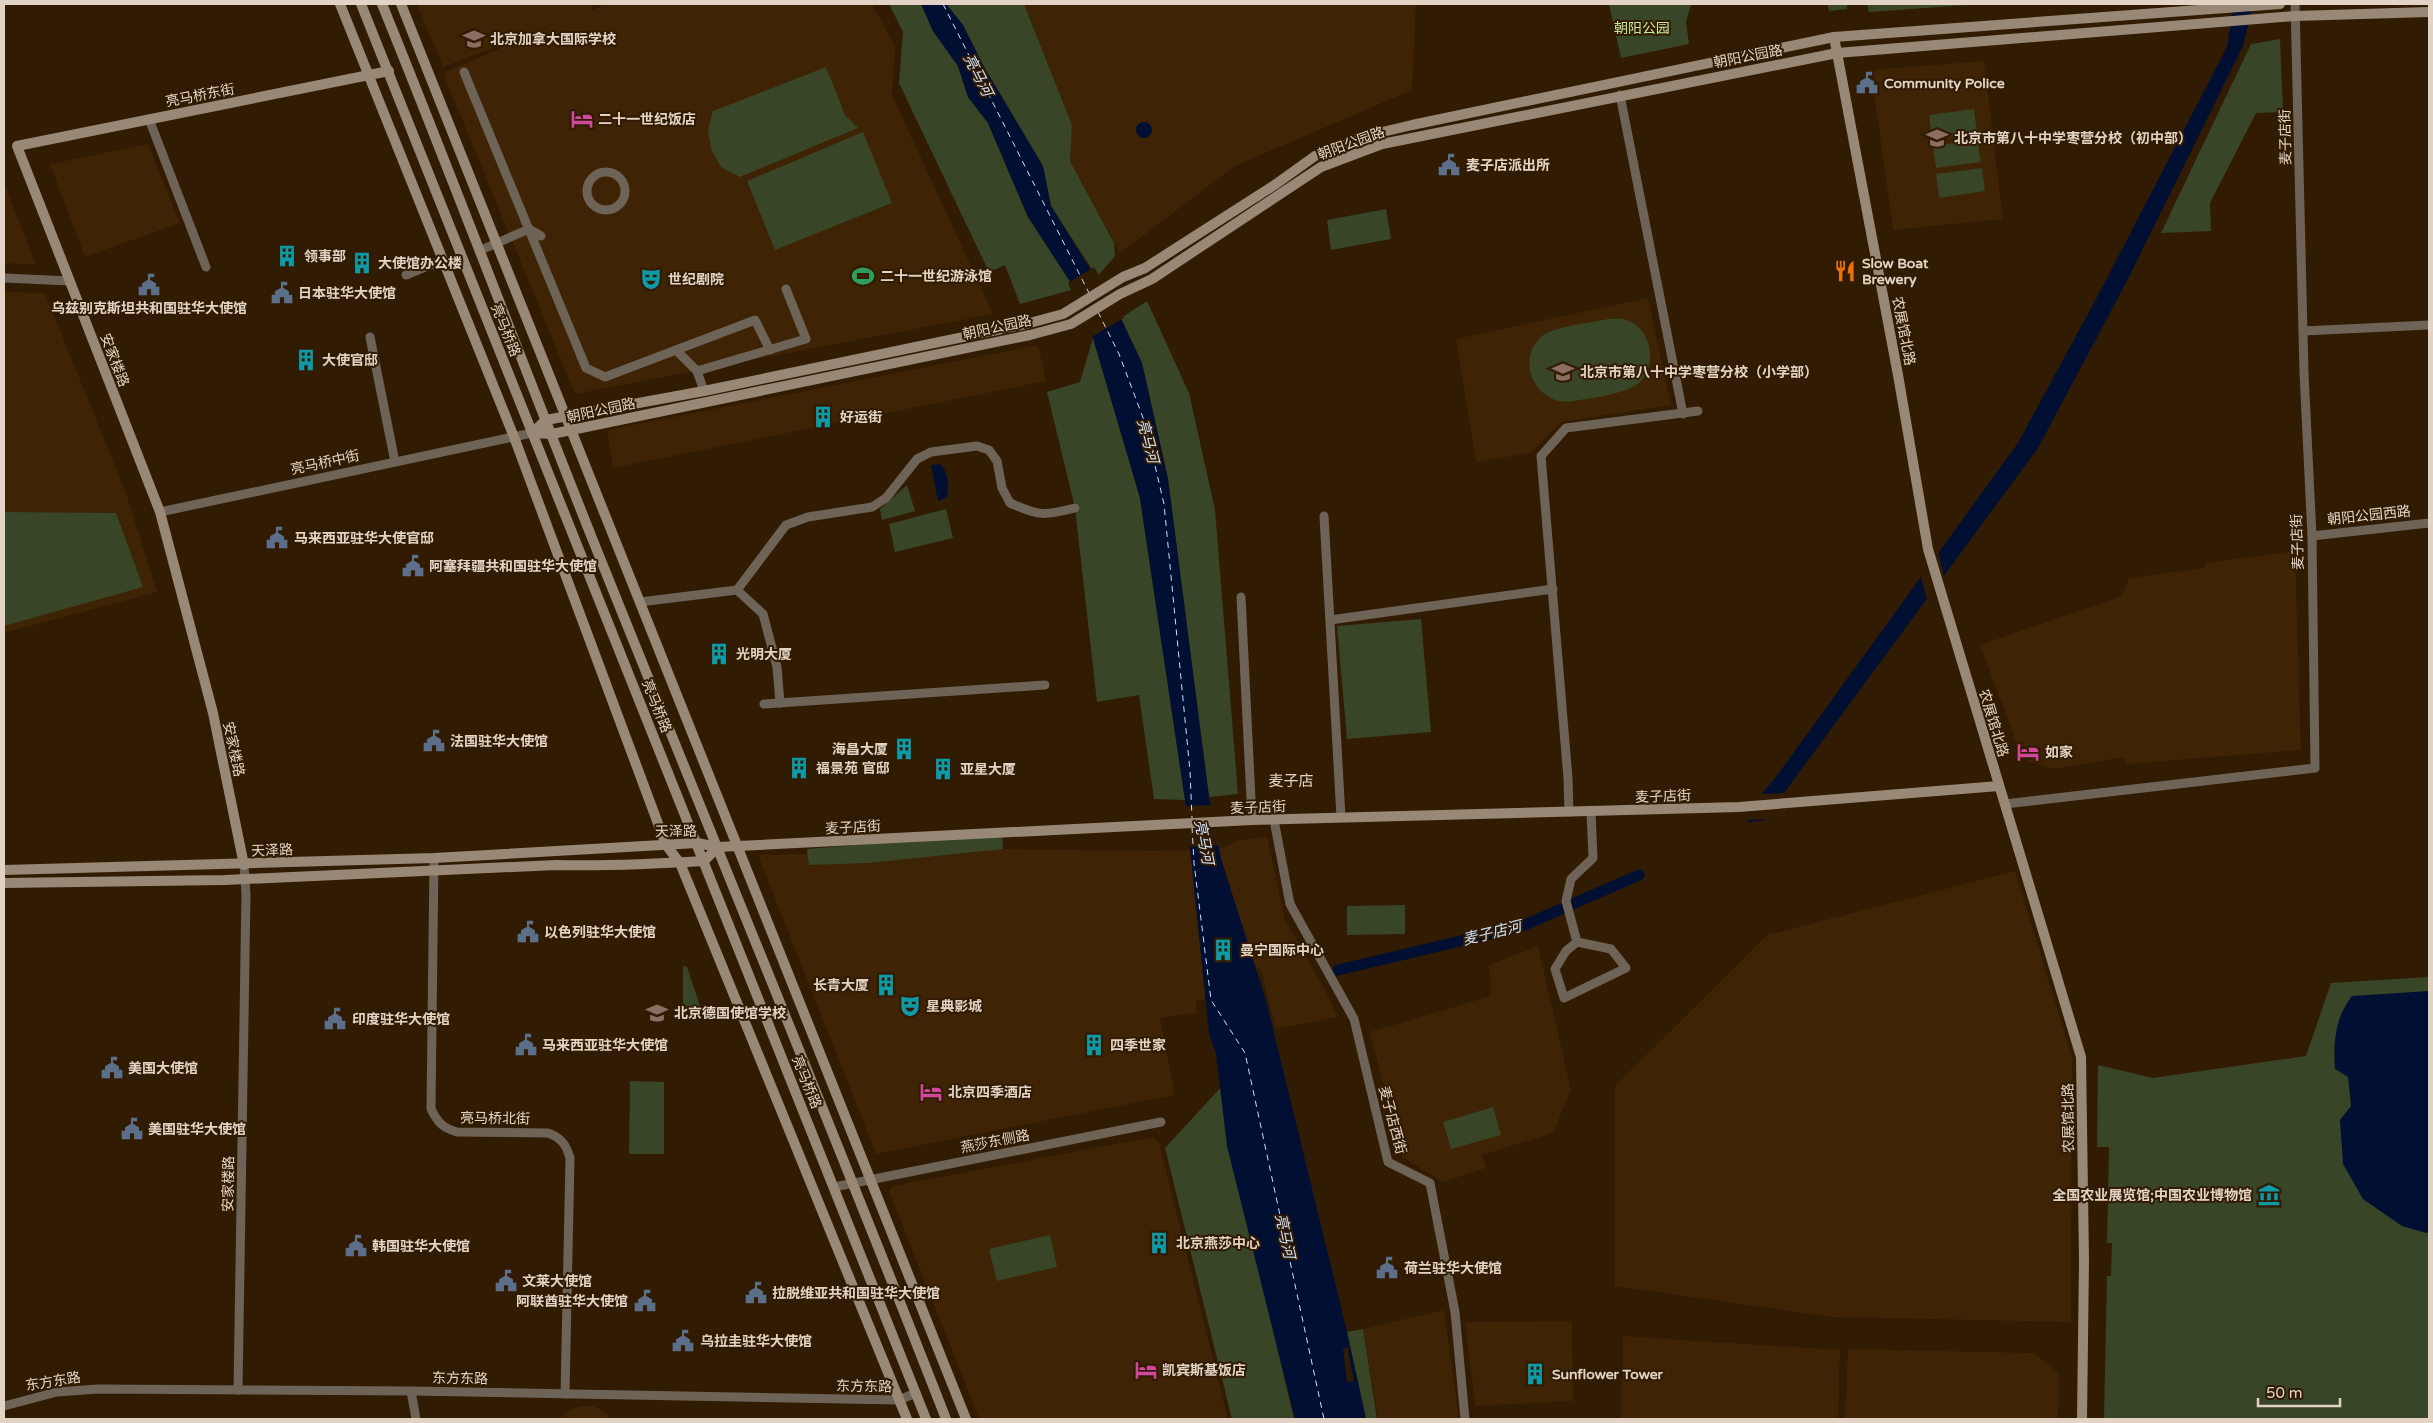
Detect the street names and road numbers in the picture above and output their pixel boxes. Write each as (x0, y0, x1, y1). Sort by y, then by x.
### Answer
street label: 朝阳公园路 (1712, 41, 1784, 72)
street label: 亮马桥东街 (164, 80, 236, 111)
street label: 麦子店街 (2277, 109, 2294, 165)
street label: 朝阳公园路 (1315, 124, 1387, 163)
street label: 农展馆北路 (1888, 295, 1919, 367)
street label: 亮马桥路 (487, 301, 524, 359)
street label: 朝阳公园路 (961, 312, 1033, 343)
street label: 安家楼路 (97, 331, 133, 389)
street label: 朝阳公园路 (565, 395, 637, 426)
street label: 亮马桥中街 (289, 447, 361, 478)
street label: 朝阳公园西路 (2326, 503, 2412, 528)
street label: 麦子店街 (2288, 514, 2307, 570)
street label: 亮马桥路 (638, 677, 675, 735)
street label: 农展馆北路 (1975, 687, 2012, 759)
street label: 安家楼路 (219, 720, 248, 778)
street label: 麦子店街 (1635, 787, 1691, 806)
street label: 麦子店街 (1230, 798, 1286, 817)
street label: 麦子店街 (825, 818, 881, 837)
street label: 天泽路 (655, 823, 697, 840)
street label: 天泽路 (251, 841, 293, 860)
street label: 亮马桥路 (788, 1053, 825, 1111)
street label: 农展馆北路 (2059, 1083, 2078, 1153)
street label: 麦子店西街 (1375, 1084, 1410, 1156)
street label: 亮马桥北街 (460, 1109, 530, 1128)
street label: 燕莎东侧路 (959, 1126, 1031, 1157)
street label: 安家楼路 (220, 1156, 237, 1212)
street label: 东方东路 (24, 1369, 82, 1394)
street label: 东方东路 (432, 1370, 488, 1387)
street label: 东方东路 (836, 1378, 892, 1395)

